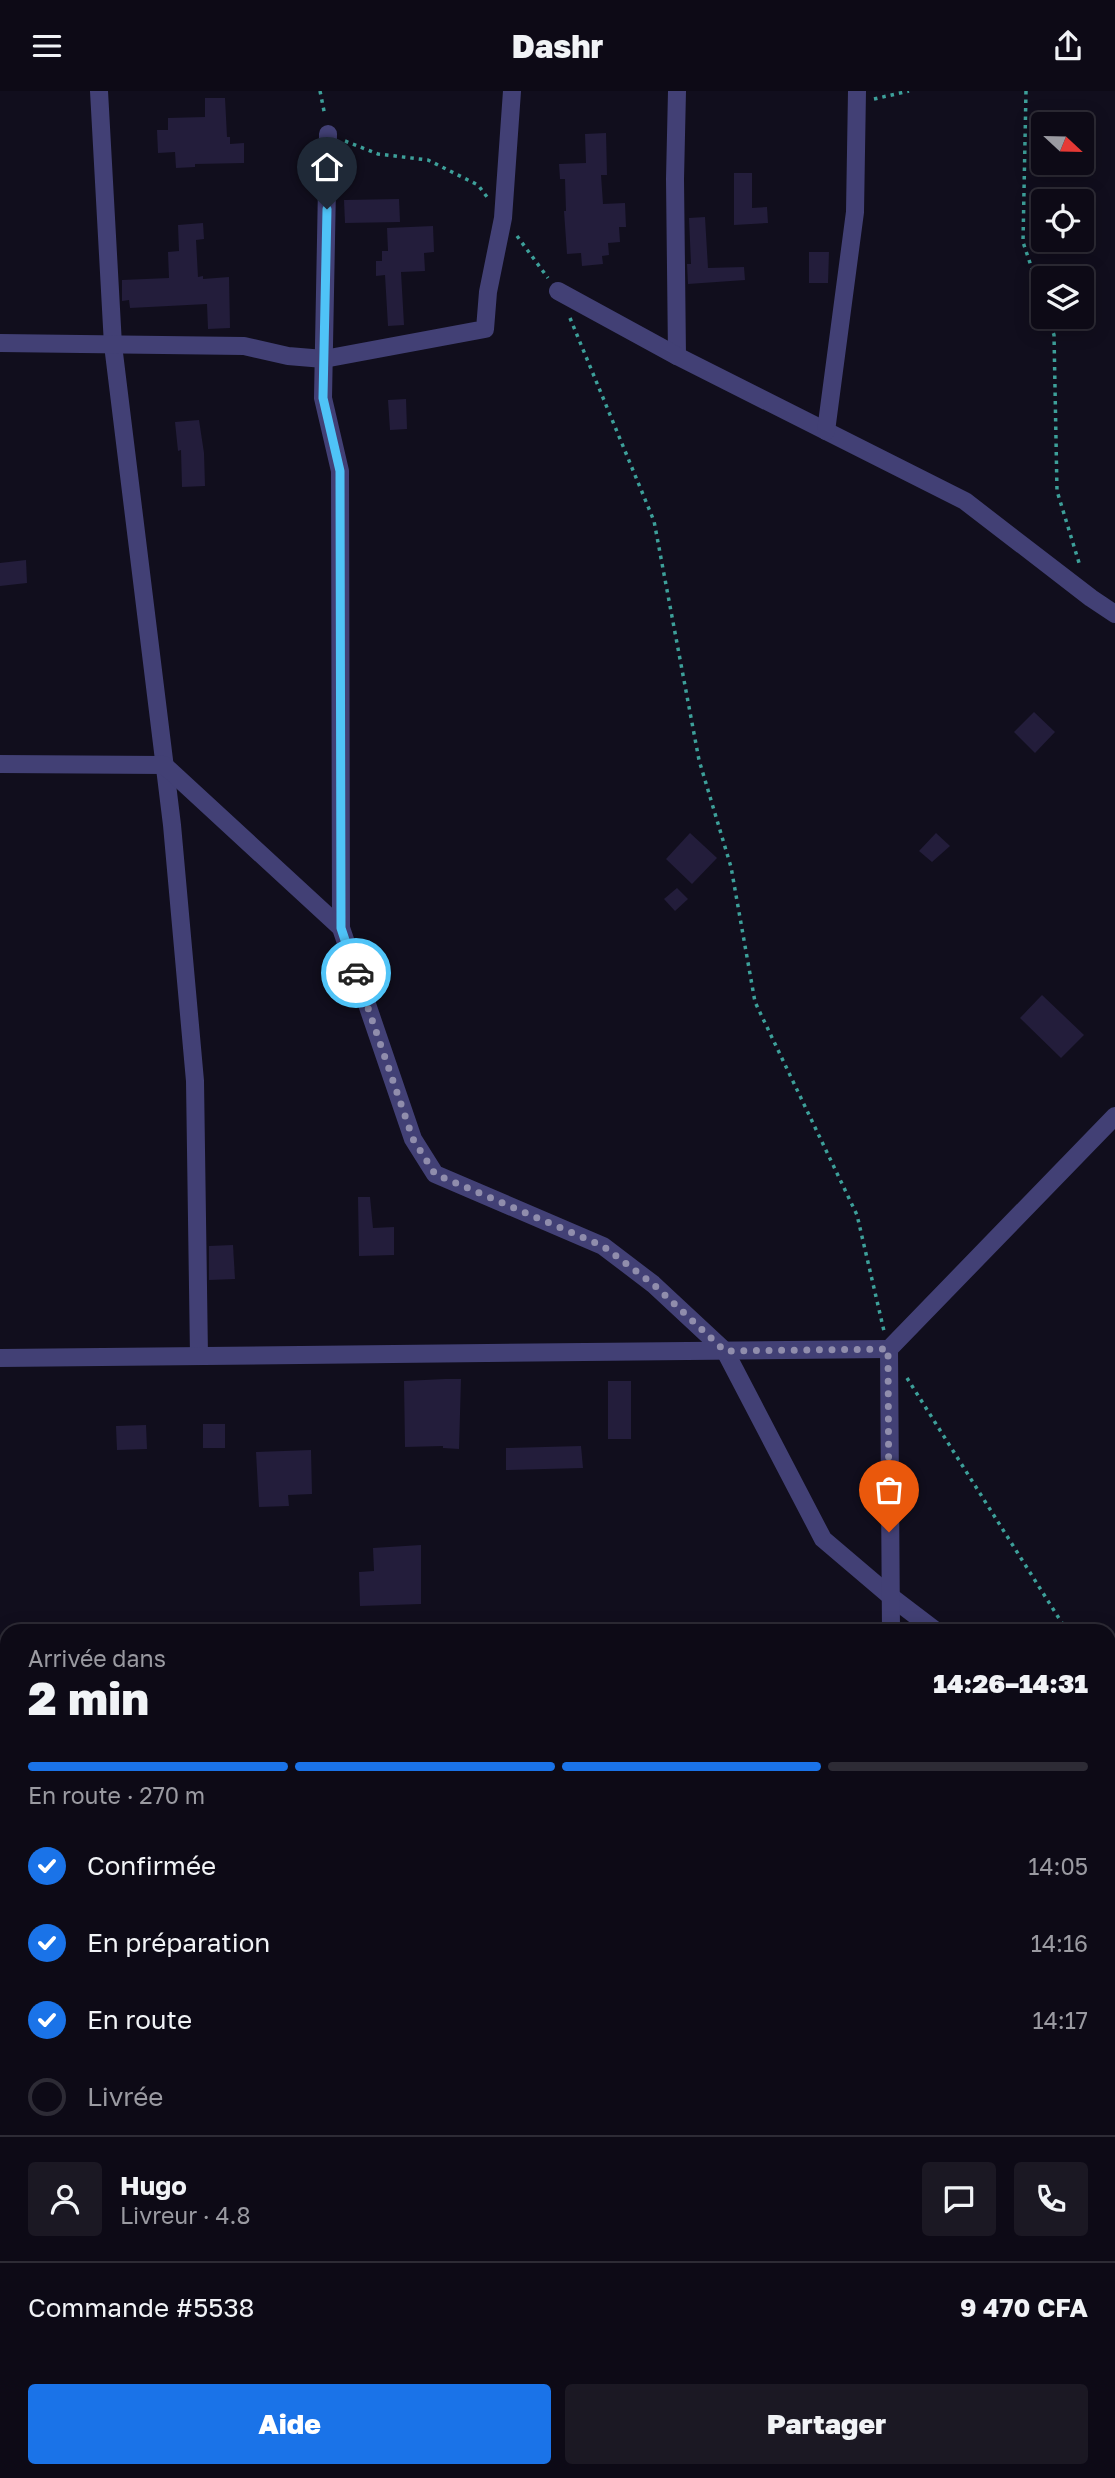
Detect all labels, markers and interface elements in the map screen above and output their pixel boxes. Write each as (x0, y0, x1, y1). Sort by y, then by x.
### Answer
icon: menu (28, 27, 66, 65)
text: Dashr (512, 27, 603, 65)
icon: share (1049, 27, 1087, 65)
north arrow (1031, 112, 1094, 175)
map controls (1031, 112, 1094, 329)
pin (297, 137, 357, 209)
icon: home (308, 148, 346, 186)
button: locate (1031, 189, 1094, 252)
button: layers (1031, 266, 1094, 329)
courier (321, 938, 391, 1008)
icon: car (337, 954, 375, 992)
pin (859, 1460, 919, 1532)
icon: bag (870, 1471, 908, 1509)
text: Arrivée dans (28, 1644, 166, 1672)
text: 14:26–14:31 (933, 1668, 1088, 1699)
text: 2 min (28, 1670, 149, 1725)
text: En route · 270 m (28, 1781, 205, 1809)
icon: check (28, 1847, 66, 1885)
text: Confirmée (87, 1850, 216, 1881)
text: 14:05 (1028, 1852, 1088, 1880)
icon: check (28, 1924, 66, 1962)
text: En préparation (87, 1927, 270, 1958)
text: 14:16 (1031, 1929, 1088, 1957)
icon: check (28, 2001, 66, 2039)
text: En route (87, 2004, 192, 2035)
text: 14:17 (1033, 2006, 1088, 2034)
text: Livrée (87, 2081, 163, 2112)
button: person (28, 2162, 102, 2236)
button: chat (922, 2162, 996, 2236)
button: phone (1014, 2162, 1088, 2236)
text: Hugo (120, 2170, 187, 2201)
text: Livreur · 4.8 (120, 2201, 250, 2229)
text: Commande #5538 (28, 2292, 254, 2323)
text: 9 470 CFA (960, 2292, 1088, 2323)
button: Aide (28, 2384, 551, 2464)
button: Partager (565, 2384, 1088, 2464)

